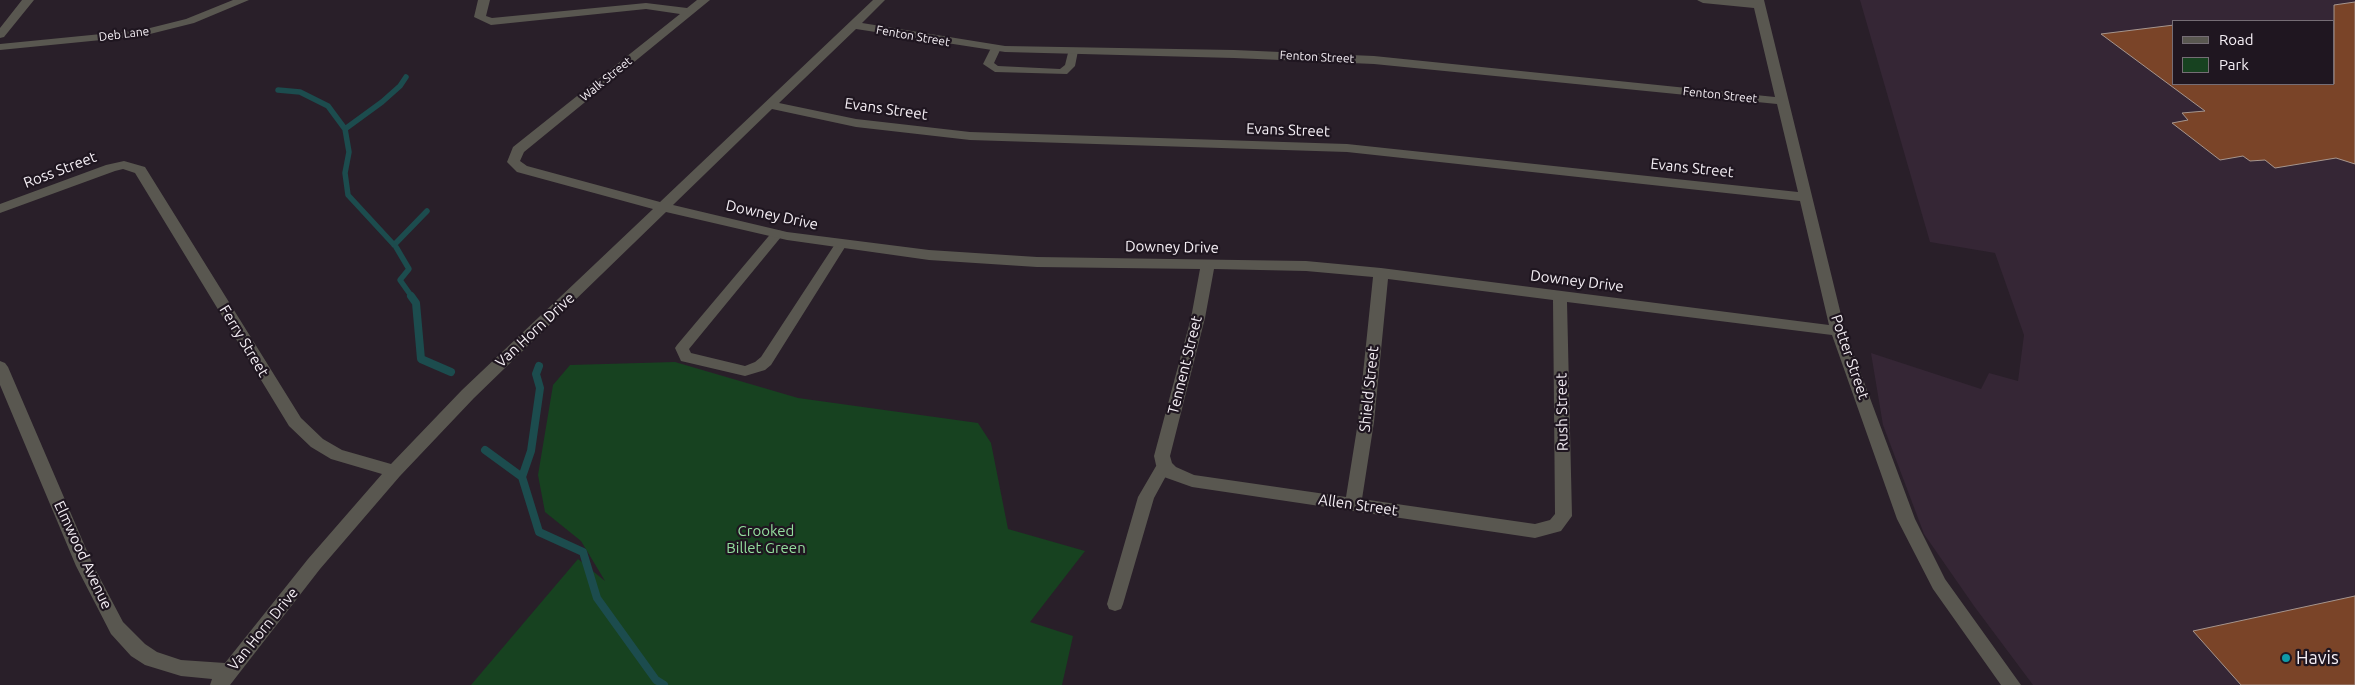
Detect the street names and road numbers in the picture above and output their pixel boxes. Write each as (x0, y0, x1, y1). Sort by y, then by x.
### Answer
street label: Fenton Street (875, 22, 951, 50)
street label: Deb Lane (98, 24, 150, 44)
street label: Fenton Street (1279, 48, 1355, 66)
street label: Walk Street (577, 54, 635, 104)
street label: Fenton Street (1682, 84, 1758, 106)
street label: Evans Street (843, 94, 929, 124)
street label: Evans Street (1246, 120, 1330, 140)
street label: Ross Street (21, 148, 99, 192)
street label: Evans Street (1649, 155, 1735, 181)
street label: Downey Drive (724, 196, 820, 234)
street label: Downey Drive (1125, 237, 1219, 257)
street label: Downey Drive (1529, 266, 1625, 296)
street label: Van Horn Drive (492, 289, 578, 371)
street label: Ferry Street (216, 302, 272, 380)
street label: Potter Street (1827, 312, 1873, 402)
street label: Tennent Street (1164, 314, 1206, 416)
street label: Shield Street (1356, 345, 1382, 433)
street label: Rush Street (1552, 373, 1572, 451)
street label: Allen Street (1317, 491, 1399, 519)
street label: Elmwood Avenue (50, 498, 116, 612)
street label: Van Horn Drive (224, 584, 302, 674)

